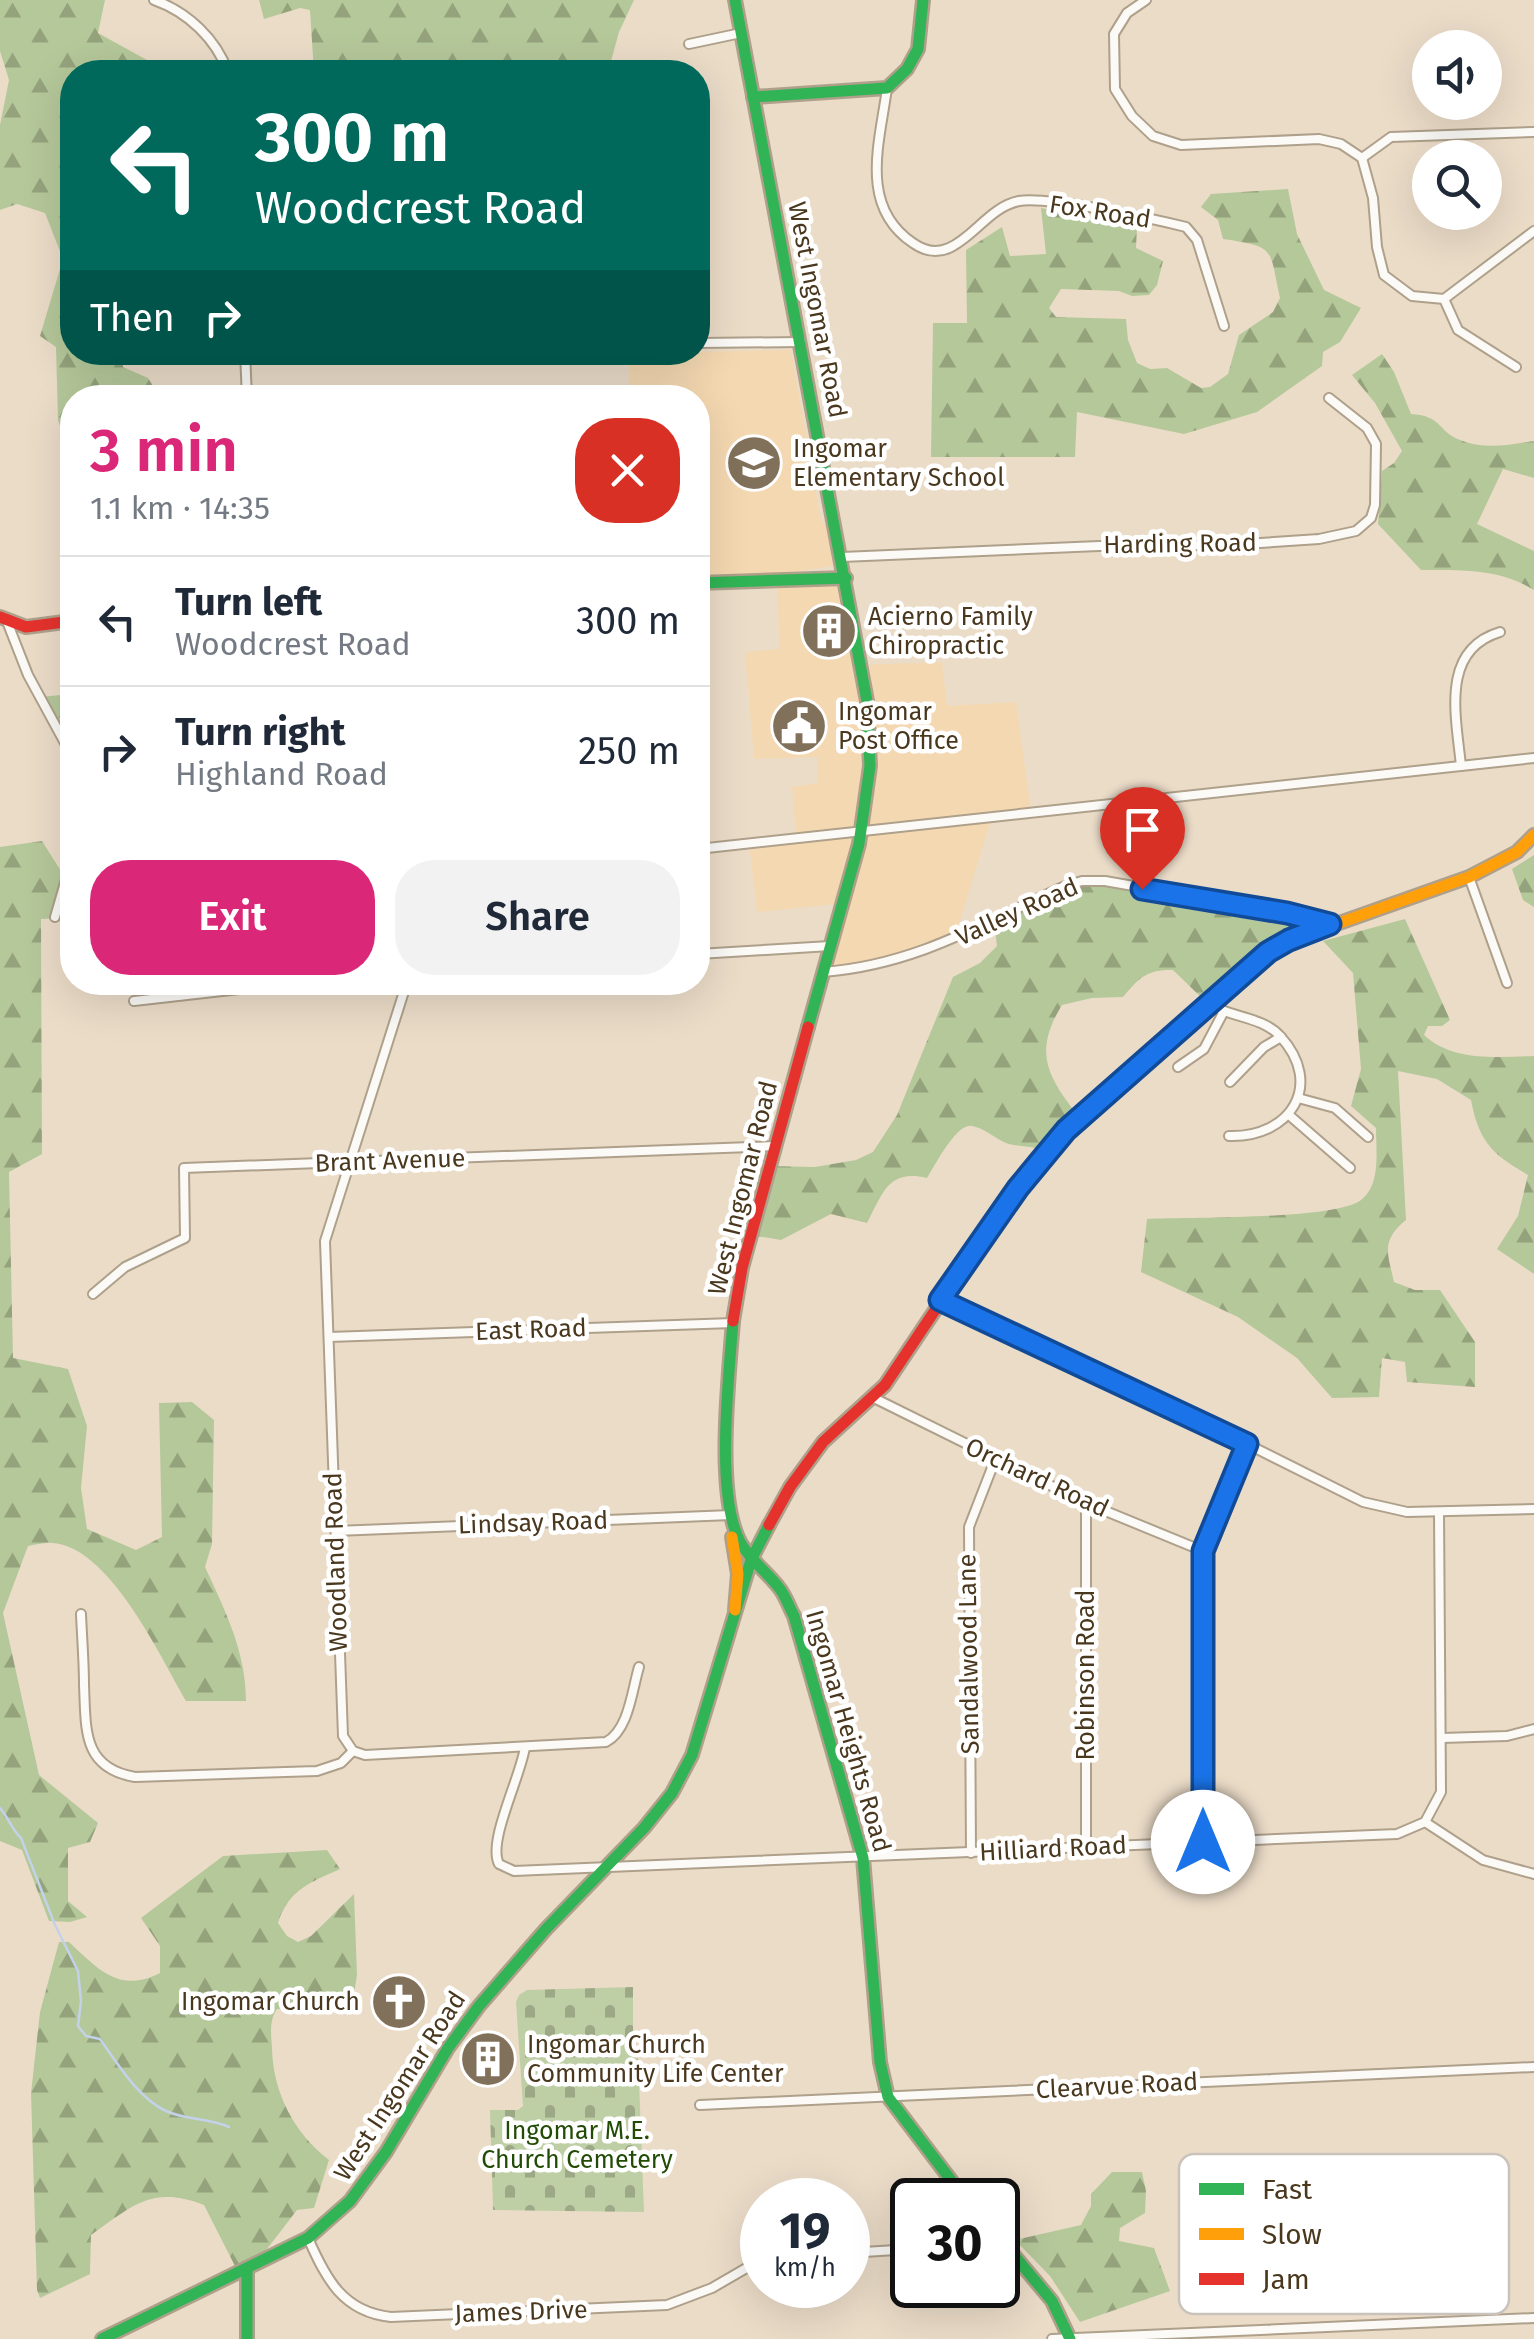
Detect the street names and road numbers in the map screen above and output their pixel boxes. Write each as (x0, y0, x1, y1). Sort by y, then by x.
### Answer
street label: Fox Road (1047, 189, 1153, 235)
street label: West Ingomar Road (781, 199, 853, 421)
street label: Harding Road (1103, 528, 1257, 560)
street label: Valley Road (951, 872, 1083, 952)
street label: West Ingomar Road (702, 1078, 784, 1298)
street label: Brant Avenue (314, 1143, 466, 1179)
street label: East Road (475, 1313, 587, 1347)
street label: Orchard Road (961, 1432, 1113, 1524)
street label: Woodland Road (318, 1472, 354, 1652)
street label: Lindsay Road (457, 1505, 609, 1541)
street label: Sandalwood Lane (952, 1554, 986, 1754)
street label: Robinson Road (1071, 1589, 1101, 1761)
street label: Ingomar Heights Road (799, 1606, 897, 1856)
street label: Hilliard Road (979, 1830, 1127, 1868)
street label: West Ingomar Road (328, 1986, 472, 2186)
street label: Clearvue Road (1035, 2067, 1199, 2105)
street label: James Drive (454, 2295, 588, 2329)

